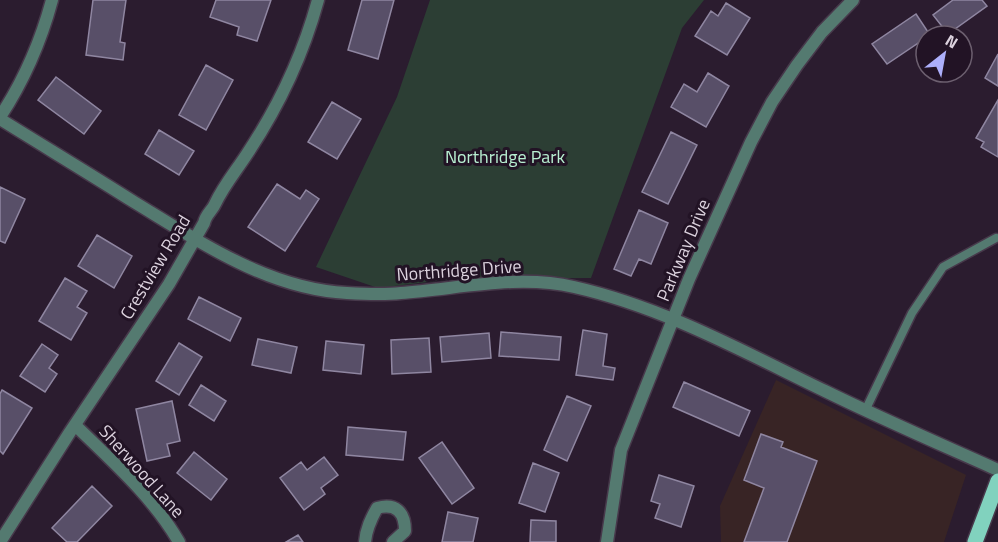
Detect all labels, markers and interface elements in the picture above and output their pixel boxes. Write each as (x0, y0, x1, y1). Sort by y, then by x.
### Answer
north arrow (914, 24, 974, 84)
text: N (941, 28, 963, 54)
park label: Northridge Park (445, 143, 565, 170)
street label: Parkway Drive (649, 195, 717, 305)
street label: Crestview Road (113, 210, 197, 324)
street label: Northridge Drive (396, 252, 522, 288)
street label: Sherwood Lane (93, 418, 191, 524)

